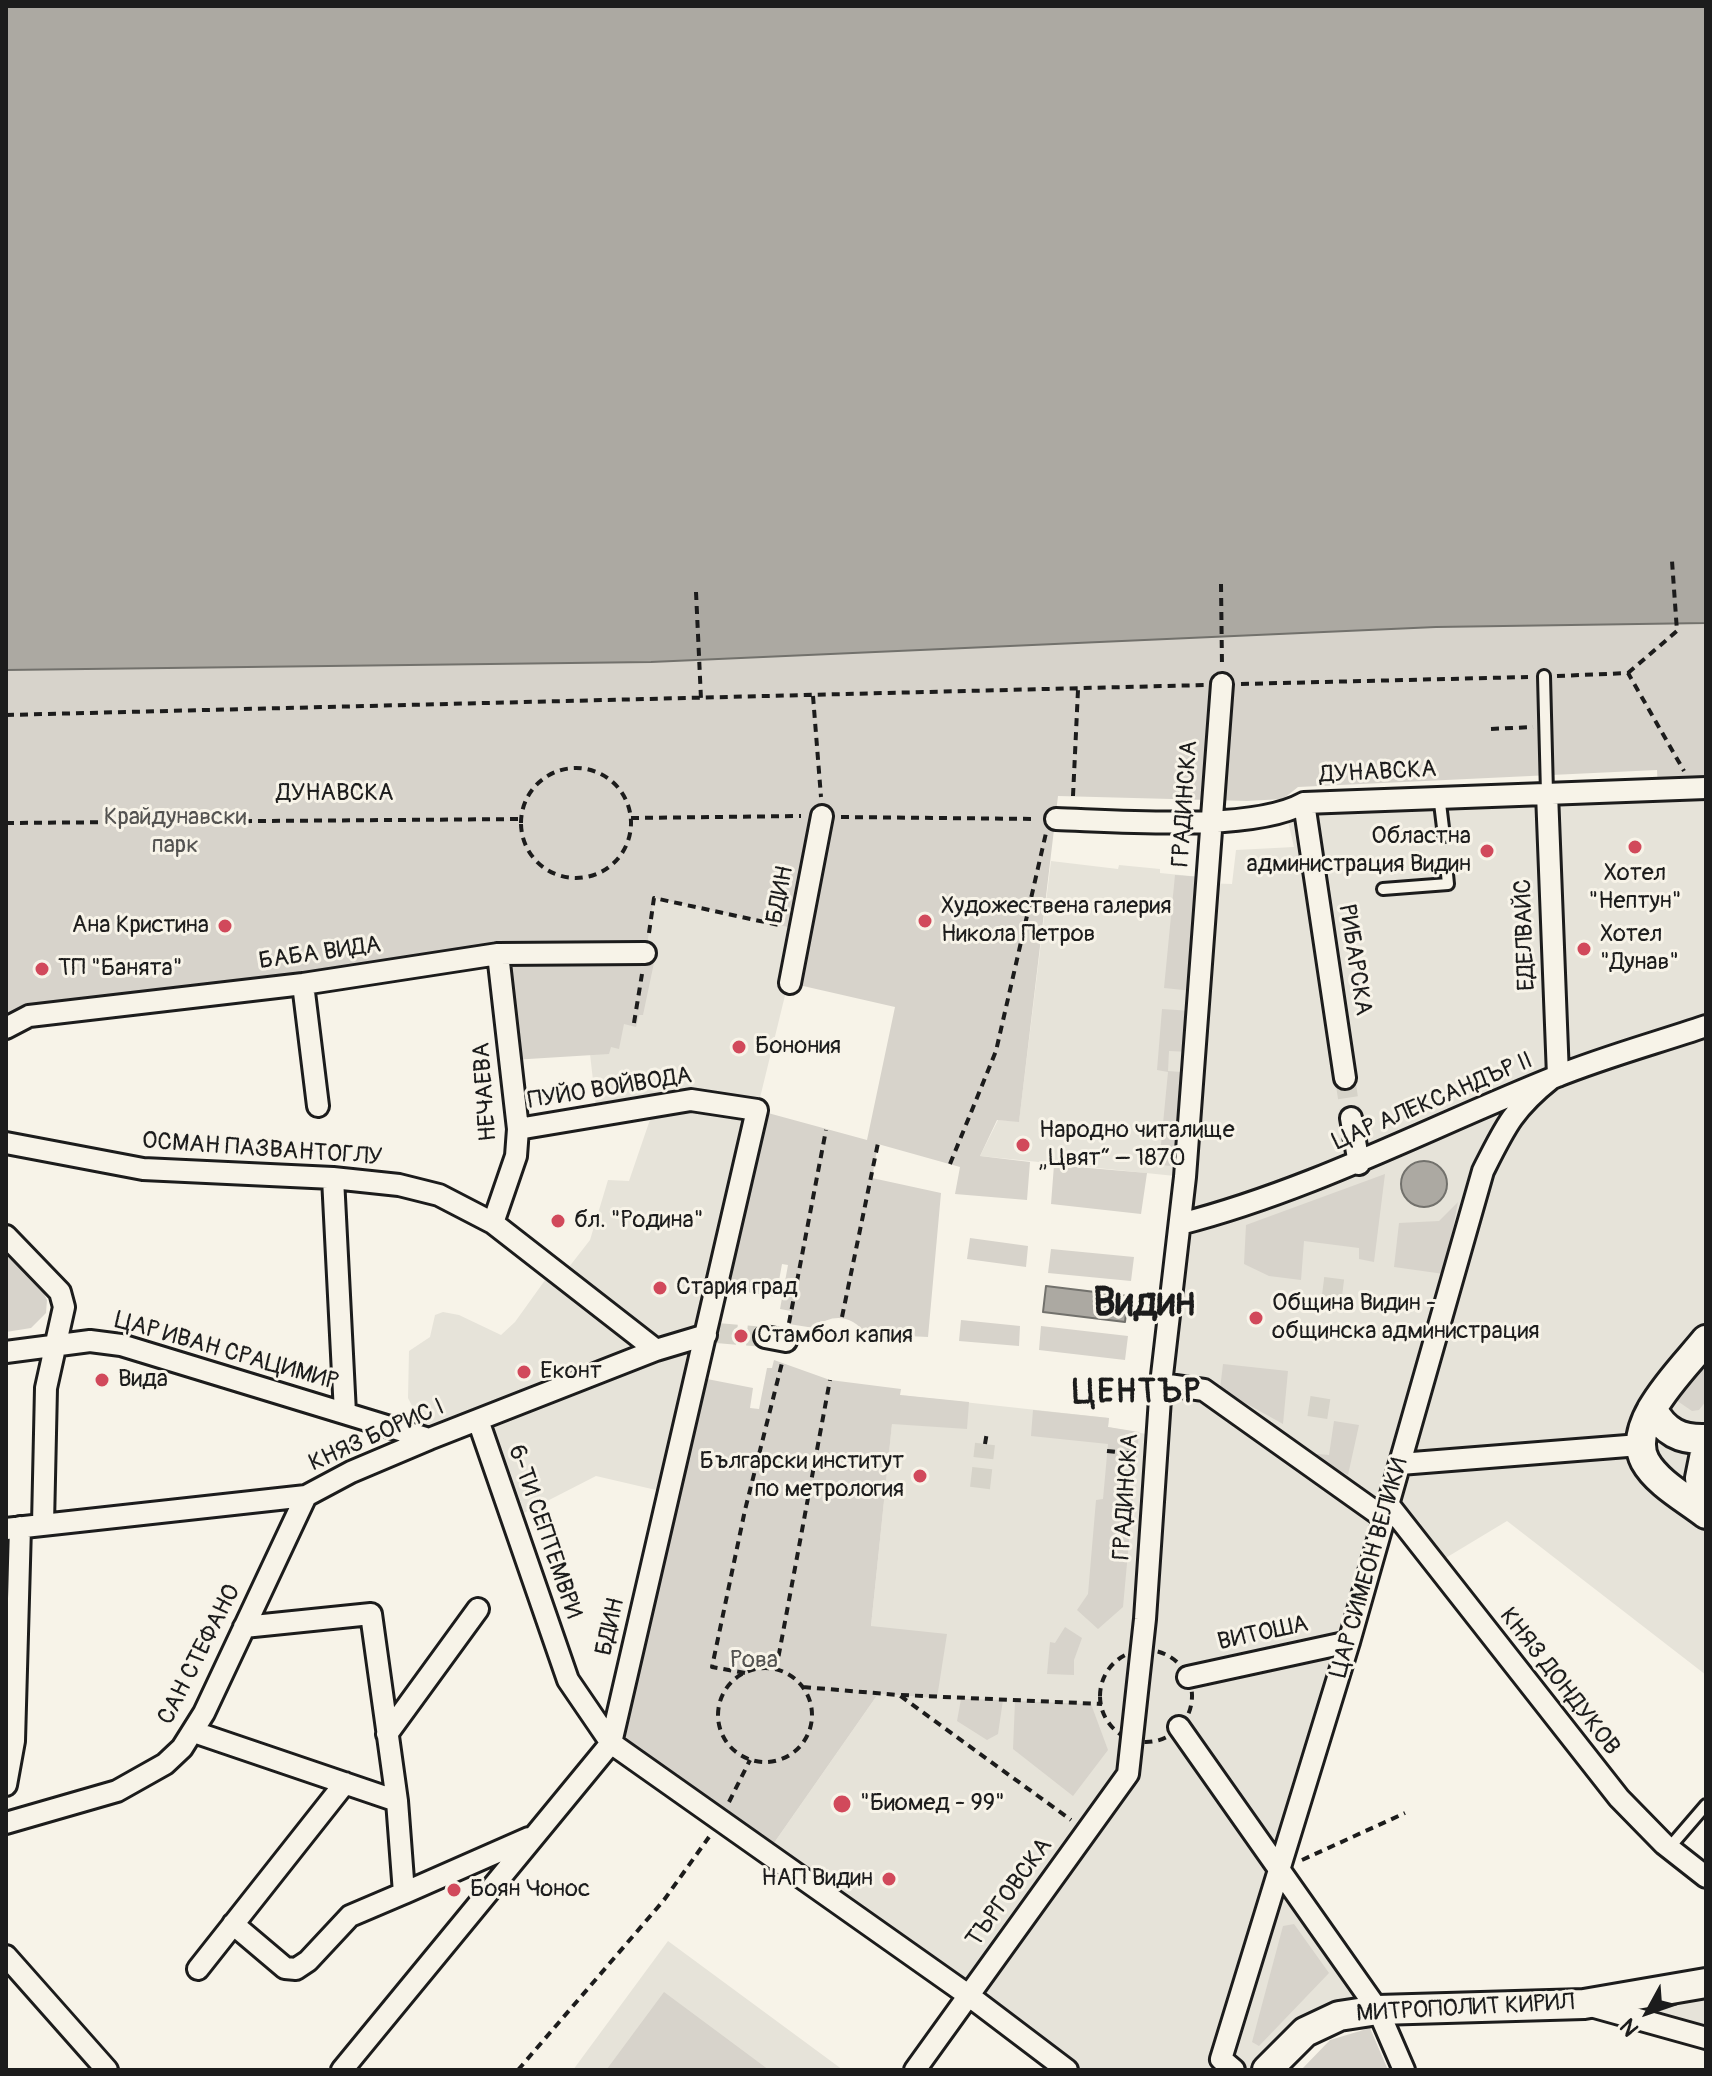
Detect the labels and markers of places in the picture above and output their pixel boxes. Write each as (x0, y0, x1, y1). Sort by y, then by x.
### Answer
place label: Областна администрация Видин (1247, 823, 1471, 879)
marker: Хотел "Нептун" (1626, 838, 1644, 856)
marker: Областна администрация Видин (1478, 842, 1496, 860)
place label: Хотел "Нептун" (1589, 860, 1681, 916)
place label: Художествена галерия Никола Петров (941, 893, 1171, 949)
place label: Ана Кристина (72, 912, 209, 940)
marker: Художествена галерия Никола Петров (916, 912, 934, 930)
marker: Ана Кристина (216, 917, 234, 935)
place label: Хотел "Дунав" (1600, 921, 1679, 977)
marker: Хотел "Дунав" (1575, 940, 1593, 958)
place label: ТП "Банята" (58, 955, 182, 983)
marker: ТП "Банята" (33, 960, 51, 978)
place label: Бонония (755, 1033, 841, 1061)
marker: Бонония (730, 1038, 748, 1056)
place label: Народно читалище „Цвят“ – 1870 (1039, 1117, 1235, 1173)
marker: Народно читалище „Цвят“ – 1870 (1014, 1136, 1032, 1154)
place label: бл. "Родина" (574, 1207, 703, 1235)
marker: бл. "Родина" (549, 1212, 567, 1230)
place label: Стария град (676, 1274, 798, 1302)
marker: Стария град (651, 1279, 669, 1297)
place label: Община Видин - общинска администрация (1272, 1290, 1540, 1346)
marker: Община Видин - общинска администрация (1247, 1309, 1265, 1327)
place label: Стамбол капия (757, 1322, 913, 1350)
marker: Стамбол капия (732, 1327, 750, 1345)
place label: Еконт (540, 1358, 602, 1386)
marker: Еконт (515, 1363, 533, 1381)
place label: Вида (118, 1366, 168, 1394)
marker: Вида (93, 1371, 111, 1389)
place label: Български институт по метрология (700, 1448, 904, 1504)
marker: Български институт по метрология (911, 1467, 929, 1485)
place label: "Биомед - 99" (860, 1790, 1005, 1818)
marker: "Биомед - 99" (831, 1793, 853, 1815)
place label: НАП Видин (761, 1865, 873, 1893)
marker: НАП Видин (880, 1870, 898, 1888)
place label: Боян Чонос (470, 1876, 590, 1904)
marker: Боян Чонос (445, 1881, 463, 1899)

